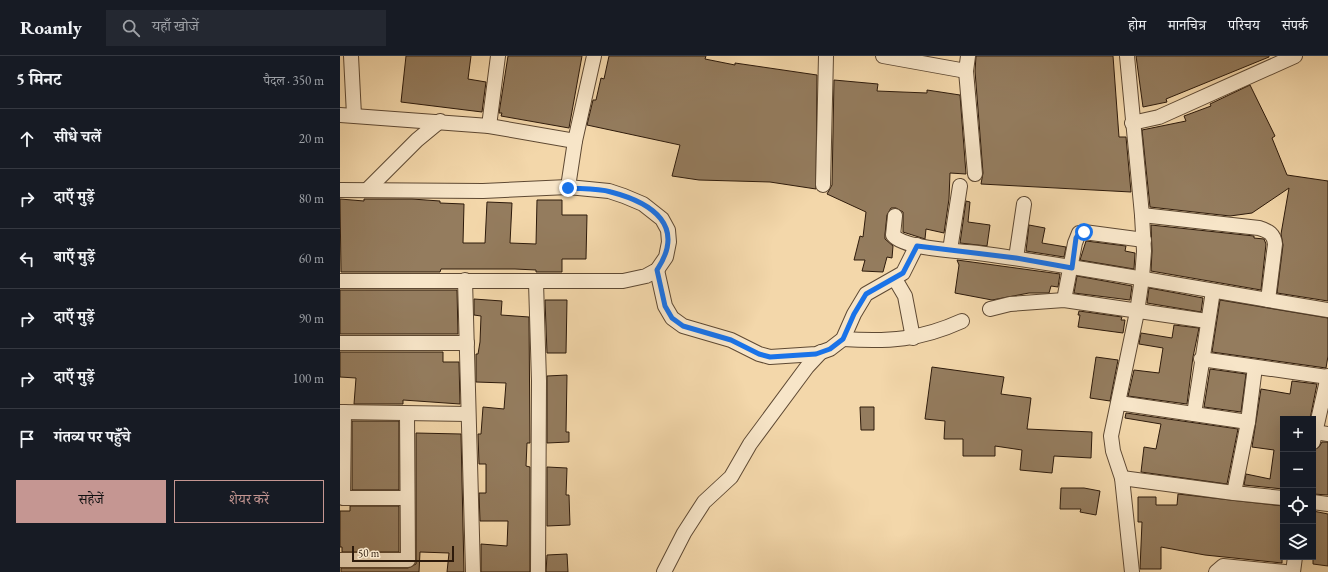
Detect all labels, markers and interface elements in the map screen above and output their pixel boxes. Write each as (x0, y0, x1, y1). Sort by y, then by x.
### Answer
search box (106, 10, 386, 46)
text: Roamly (20, 15, 82, 40)
text: यहाँ खोजें (152, 16, 199, 35)
text: होम (1128, 16, 1146, 34)
text: मानचित्र (1168, 16, 1206, 34)
text: परिचय (1228, 16, 1260, 34)
text: संपर्क (1282, 16, 1308, 34)
icon: search (120, 17, 142, 39)
text: 5 मिनट (16, 68, 61, 90)
text: पैदल · 350 m (264, 72, 324, 89)
text: सीधे चलें (54, 127, 101, 146)
icon: ahead (16, 128, 38, 150)
text: 20 m (299, 130, 324, 147)
route end (559, 179, 577, 197)
text: दाएँ मुड़ें (54, 187, 94, 206)
icon: right (16, 188, 38, 210)
text: 80 m (299, 190, 324, 207)
route start (1075, 223, 1093, 241)
text: बाएँ मुड़ें (54, 247, 95, 266)
icon: left (16, 248, 38, 270)
text: 60 m (299, 250, 324, 267)
text: दाएँ मुड़ें (54, 307, 94, 326)
icon: right (16, 308, 38, 330)
text: 90 m (299, 310, 324, 327)
text: दाएँ मुड़ें (54, 367, 94, 386)
icon: right (16, 368, 38, 390)
text: 100 m (293, 370, 324, 387)
map controls (1280, 416, 1316, 560)
button: + (1280, 416, 1316, 452)
text: गंतव्य पर पहुँचे (54, 427, 131, 446)
icon: arrive (16, 428, 38, 450)
button: − (1280, 452, 1316, 488)
button: सहेजें (16, 480, 166, 523)
button: शेयर करें (174, 480, 324, 523)
button: locate (1280, 488, 1316, 524)
button: layers (1280, 524, 1316, 560)
scale bar (352, 544, 454, 563)
text: 50 m (358, 546, 379, 560)

